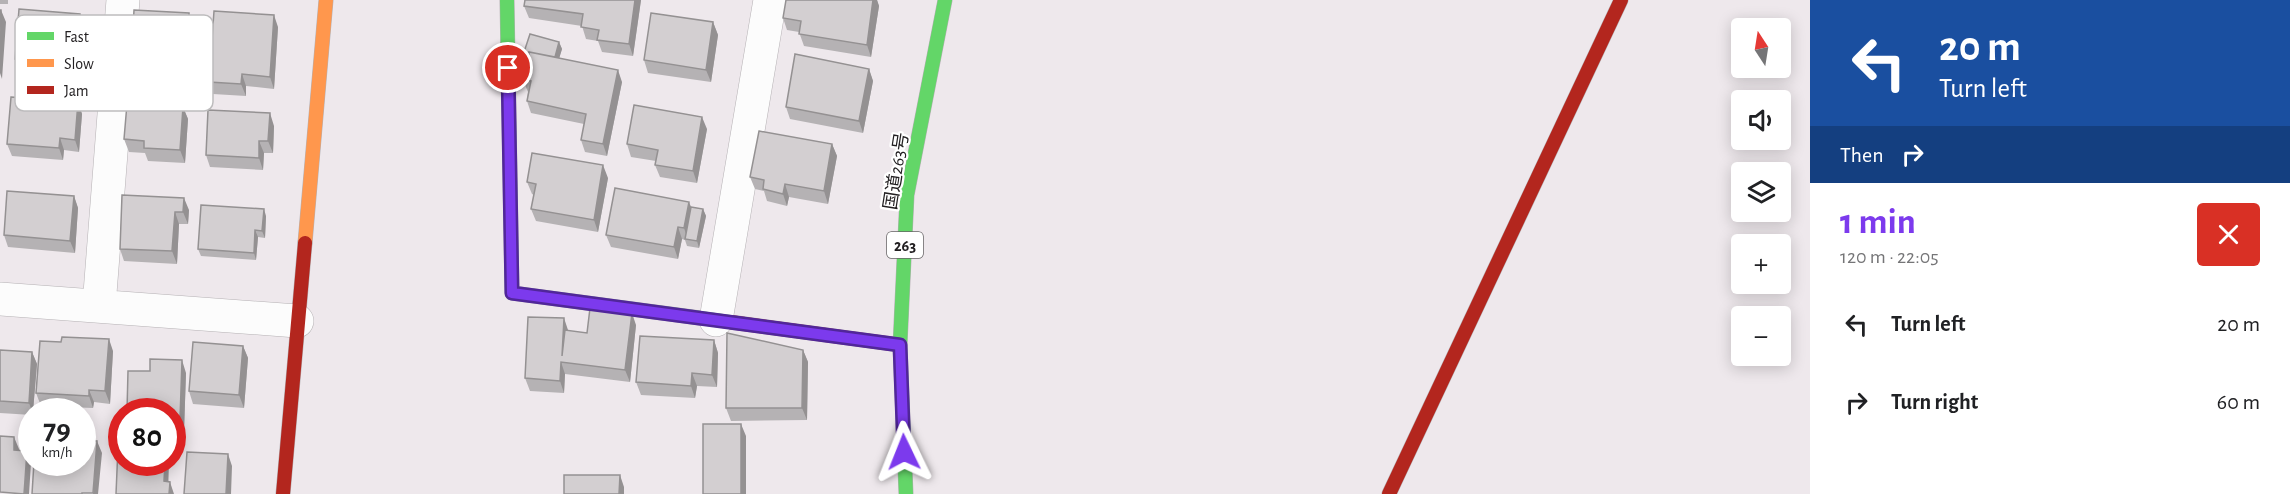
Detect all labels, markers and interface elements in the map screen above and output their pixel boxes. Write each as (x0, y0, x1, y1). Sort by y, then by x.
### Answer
legend (15, 15, 213, 111)
north arrow (1731, 18, 1791, 78)
map controls (1731, 18, 1791, 366)
icon: left (1840, 24, 1918, 102)
text: 20 m (1939, 26, 2021, 68)
text: Fast (64, 29, 89, 45)
pin (482, 42, 533, 93)
icon: arrive (491, 51, 524, 84)
text: Slow (64, 56, 94, 72)
text: Turn left (1939, 75, 2027, 102)
text: Jam (64, 83, 89, 99)
button: sound (1731, 90, 1791, 150)
street label: 国道263号 (880, 131, 912, 211)
icon: right (1896, 138, 1929, 171)
text: Then (1840, 144, 1884, 166)
button: layers (1731, 162, 1791, 222)
button: close (2197, 203, 2260, 266)
text: 1 min (1840, 204, 1916, 240)
road number: 263 (887, 232, 923, 258)
button: + (1731, 234, 1791, 294)
text: 120 m · 22:05 (1840, 247, 1939, 267)
button: − (1731, 306, 1791, 366)
icon: left (1840, 308, 1873, 341)
text: Turn left (1891, 313, 1965, 335)
text: 20 m (2217, 313, 2260, 335)
icon: right (1840, 386, 1873, 419)
text: Turn right (1891, 391, 1978, 413)
text: 60 m (2217, 391, 2260, 413)
speed limit sign: 80 (108, 398, 186, 476)
text: 79 (43, 415, 71, 445)
position arrow (872, 420, 936, 484)
text: km/h (42, 445, 72, 460)

